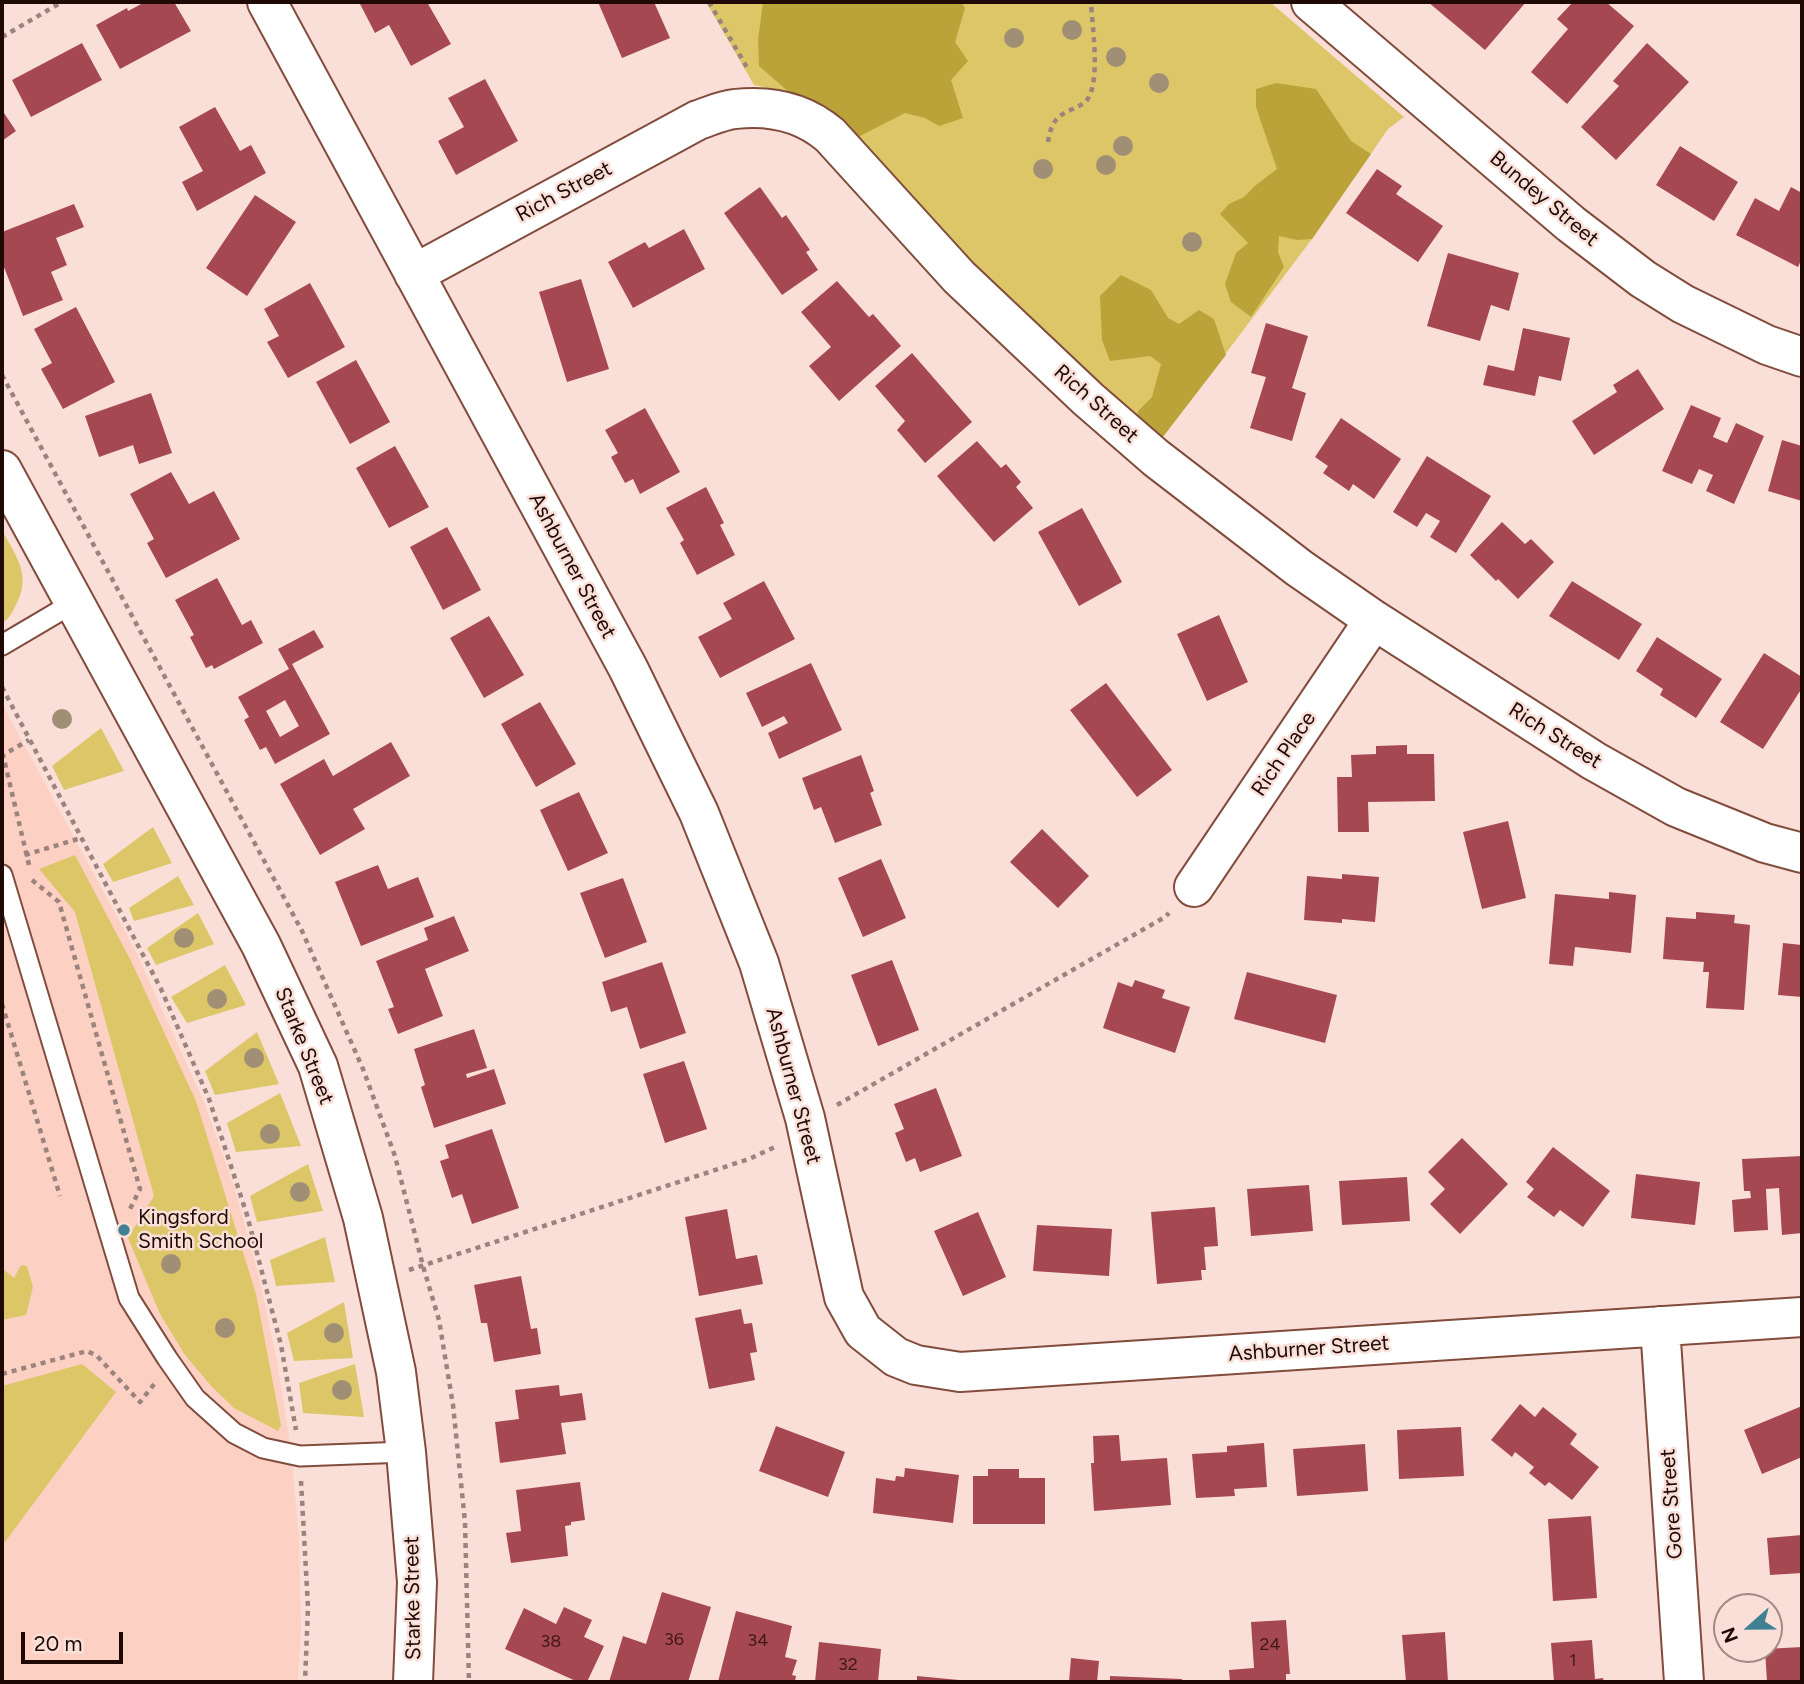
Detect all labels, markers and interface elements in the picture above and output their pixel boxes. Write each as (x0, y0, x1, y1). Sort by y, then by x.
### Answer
street label: Bundey Street (1484, 146, 1604, 252)
street label: Rich Street (512, 156, 616, 228)
street label: Rich Street (1049, 359, 1143, 449)
street label: Ashburner Street (523, 489, 621, 643)
street label: Rich Street (1504, 697, 1606, 775)
street label: Rich Place (1247, 707, 1321, 801)
street label: Starke Street (269, 984, 339, 1108)
street label: Ashburner Street (760, 1005, 826, 1167)
place label: Kingsford Smith School (138, 1205, 263, 1255)
marker: Kingsford Smith School (116, 1222, 132, 1238)
street label: Ashburner Street (1228, 1331, 1390, 1367)
street label: Gore Street (1656, 1448, 1688, 1560)
street label: Starke Street (399, 1536, 427, 1660)
north arrow (1713, 1593, 1783, 1663)
scale bar (24, 1618, 126, 1662)
text: N (1716, 1624, 1743, 1646)
house number: 36 (664, 1629, 684, 1651)
house number: 34 (748, 1630, 768, 1652)
text: 20 m (34, 1631, 82, 1656)
house number: 38 (541, 1631, 561, 1653)
house number: 24 (1259, 1634, 1281, 1656)
house number: 1 (1569, 1650, 1577, 1672)
house number: 32 (838, 1654, 858, 1676)

